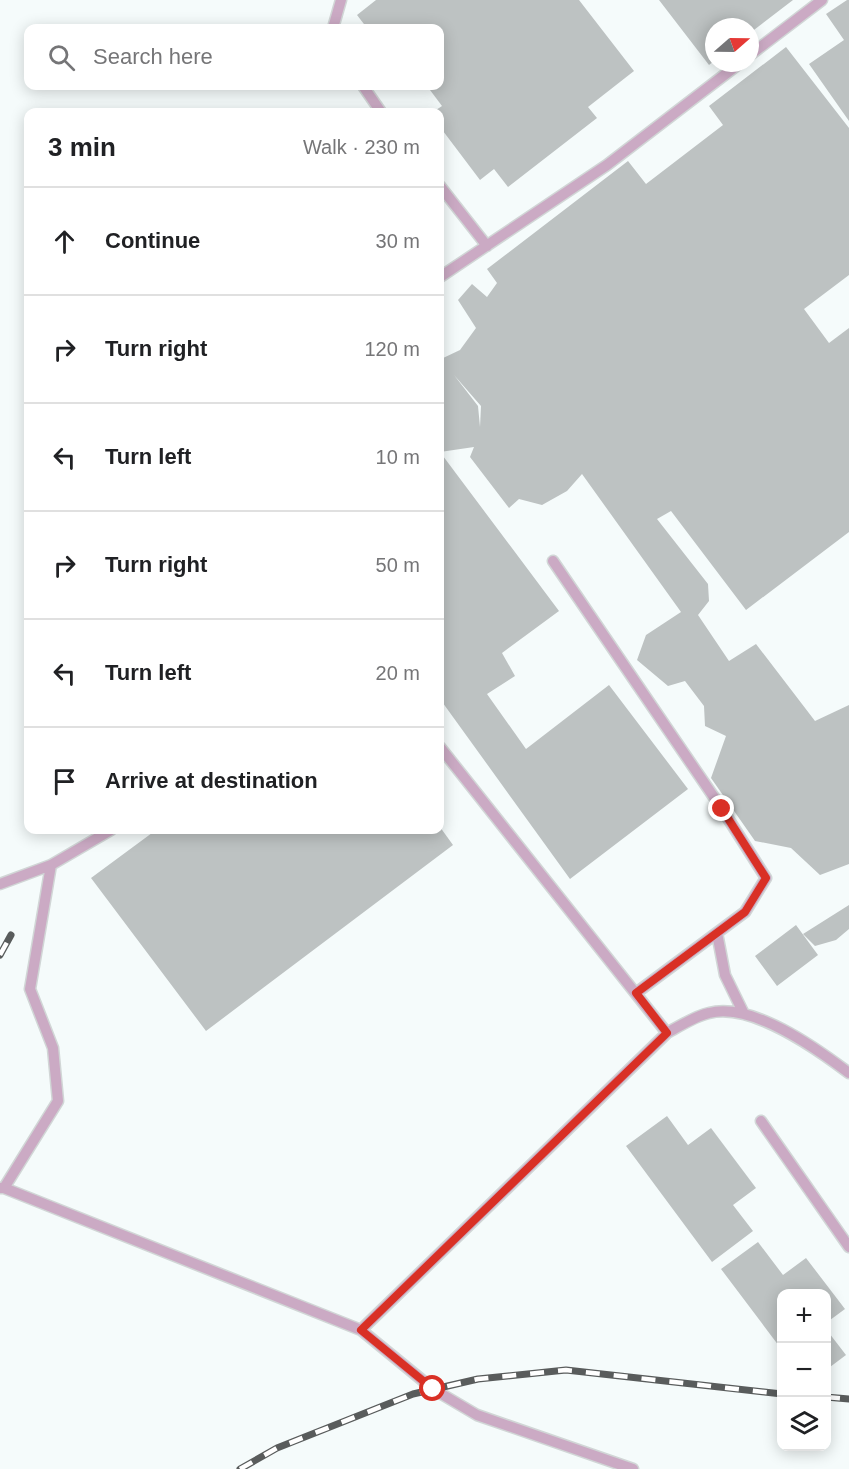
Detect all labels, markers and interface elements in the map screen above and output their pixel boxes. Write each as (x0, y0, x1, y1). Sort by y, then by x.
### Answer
north arrow (705, 18, 759, 72)
search box (24, 24, 444, 90)
icon: search (45, 41, 78, 74)
text: Search here (93, 44, 213, 69)
text: 3 min (48, 132, 116, 162)
text: Walk · 230 m (303, 136, 420, 158)
icon: ahead (48, 225, 81, 258)
text: Continue (105, 228, 200, 253)
text: 30 m (376, 230, 420, 252)
icon: right (48, 333, 81, 366)
text: Turn right (105, 336, 207, 361)
text: 120 m (364, 338, 420, 360)
icon: left (48, 441, 81, 474)
text: Turn left (105, 444, 191, 469)
text: 10 m (376, 446, 420, 468)
icon: right (48, 549, 81, 582)
text: Turn right (105, 552, 207, 577)
text: 50 m (376, 554, 420, 576)
icon: left (48, 657, 81, 690)
text: Turn left (105, 660, 191, 685)
text: 20 m (376, 662, 420, 684)
icon: arrive (48, 765, 81, 798)
text: Arrive at destination (105, 768, 318, 793)
route end (708, 795, 734, 821)
map controls (777, 1289, 831, 1451)
button: + (777, 1289, 831, 1343)
button: − (777, 1343, 831, 1397)
route start (419, 1375, 445, 1401)
button: layers (777, 1397, 831, 1451)

